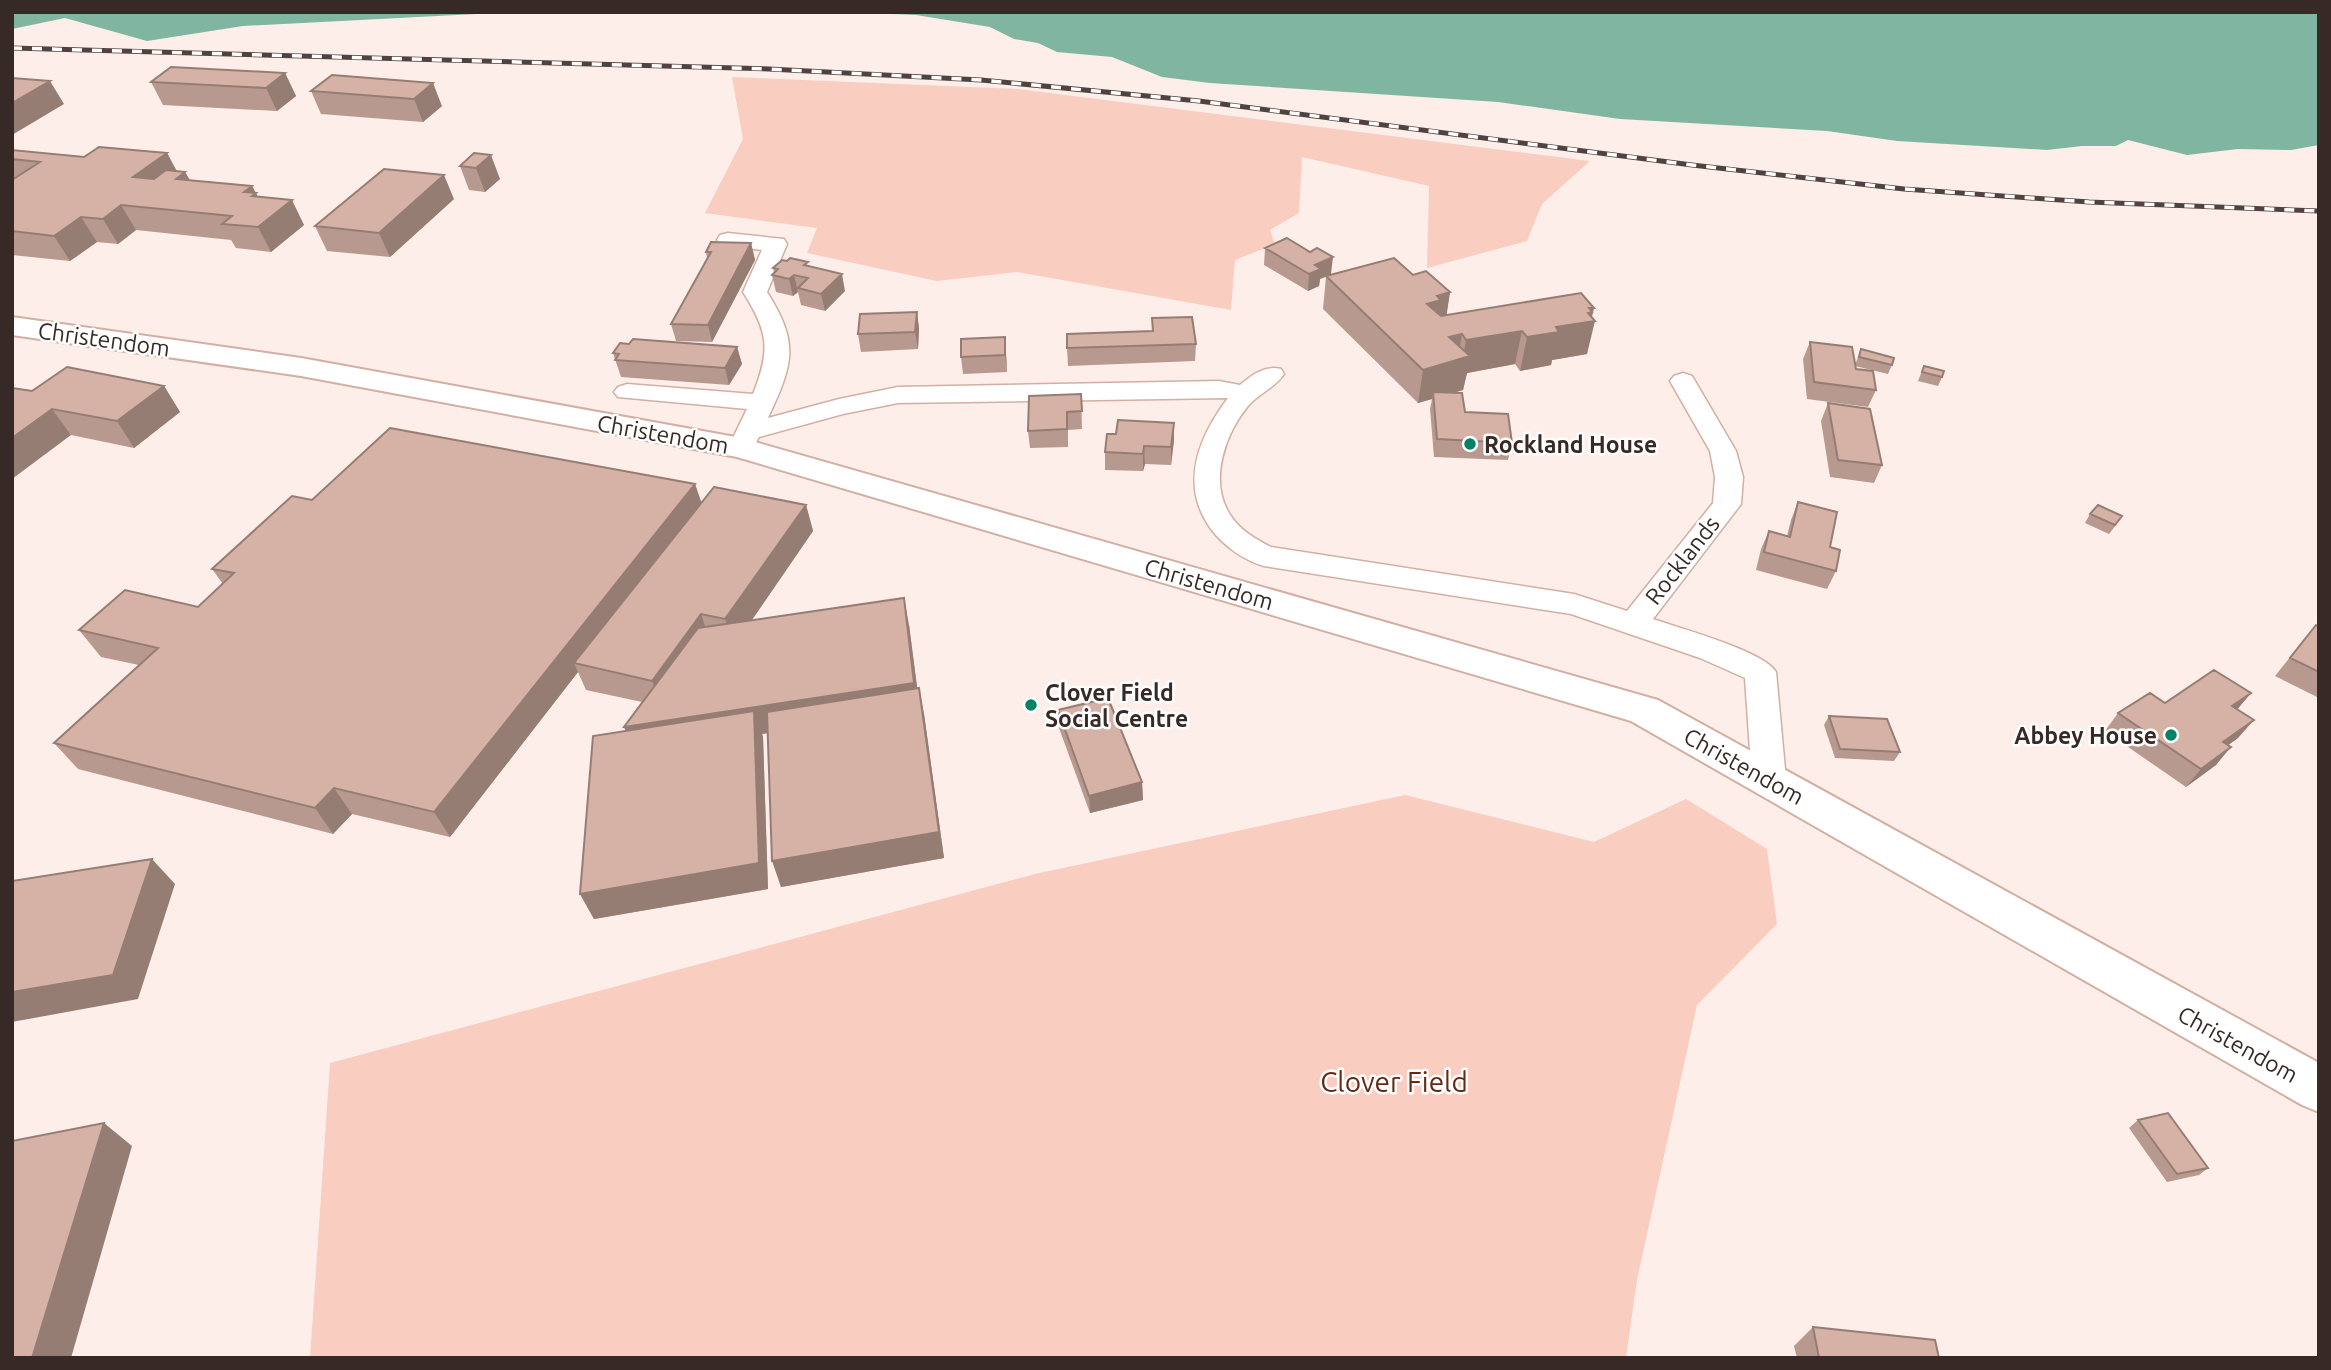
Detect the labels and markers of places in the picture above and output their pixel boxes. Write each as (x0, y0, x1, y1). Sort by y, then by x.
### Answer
place label: Rockland House (1484, 432, 1657, 457)
marker: Rockland House (1462, 436, 1478, 452)
place label: Clover Field Social Centre (1045, 680, 1188, 731)
marker: Clover Field Social Centre (1023, 697, 1039, 713)
place label: Abbey House (2014, 723, 2157, 748)
marker: Abbey House (2163, 727, 2179, 743)

